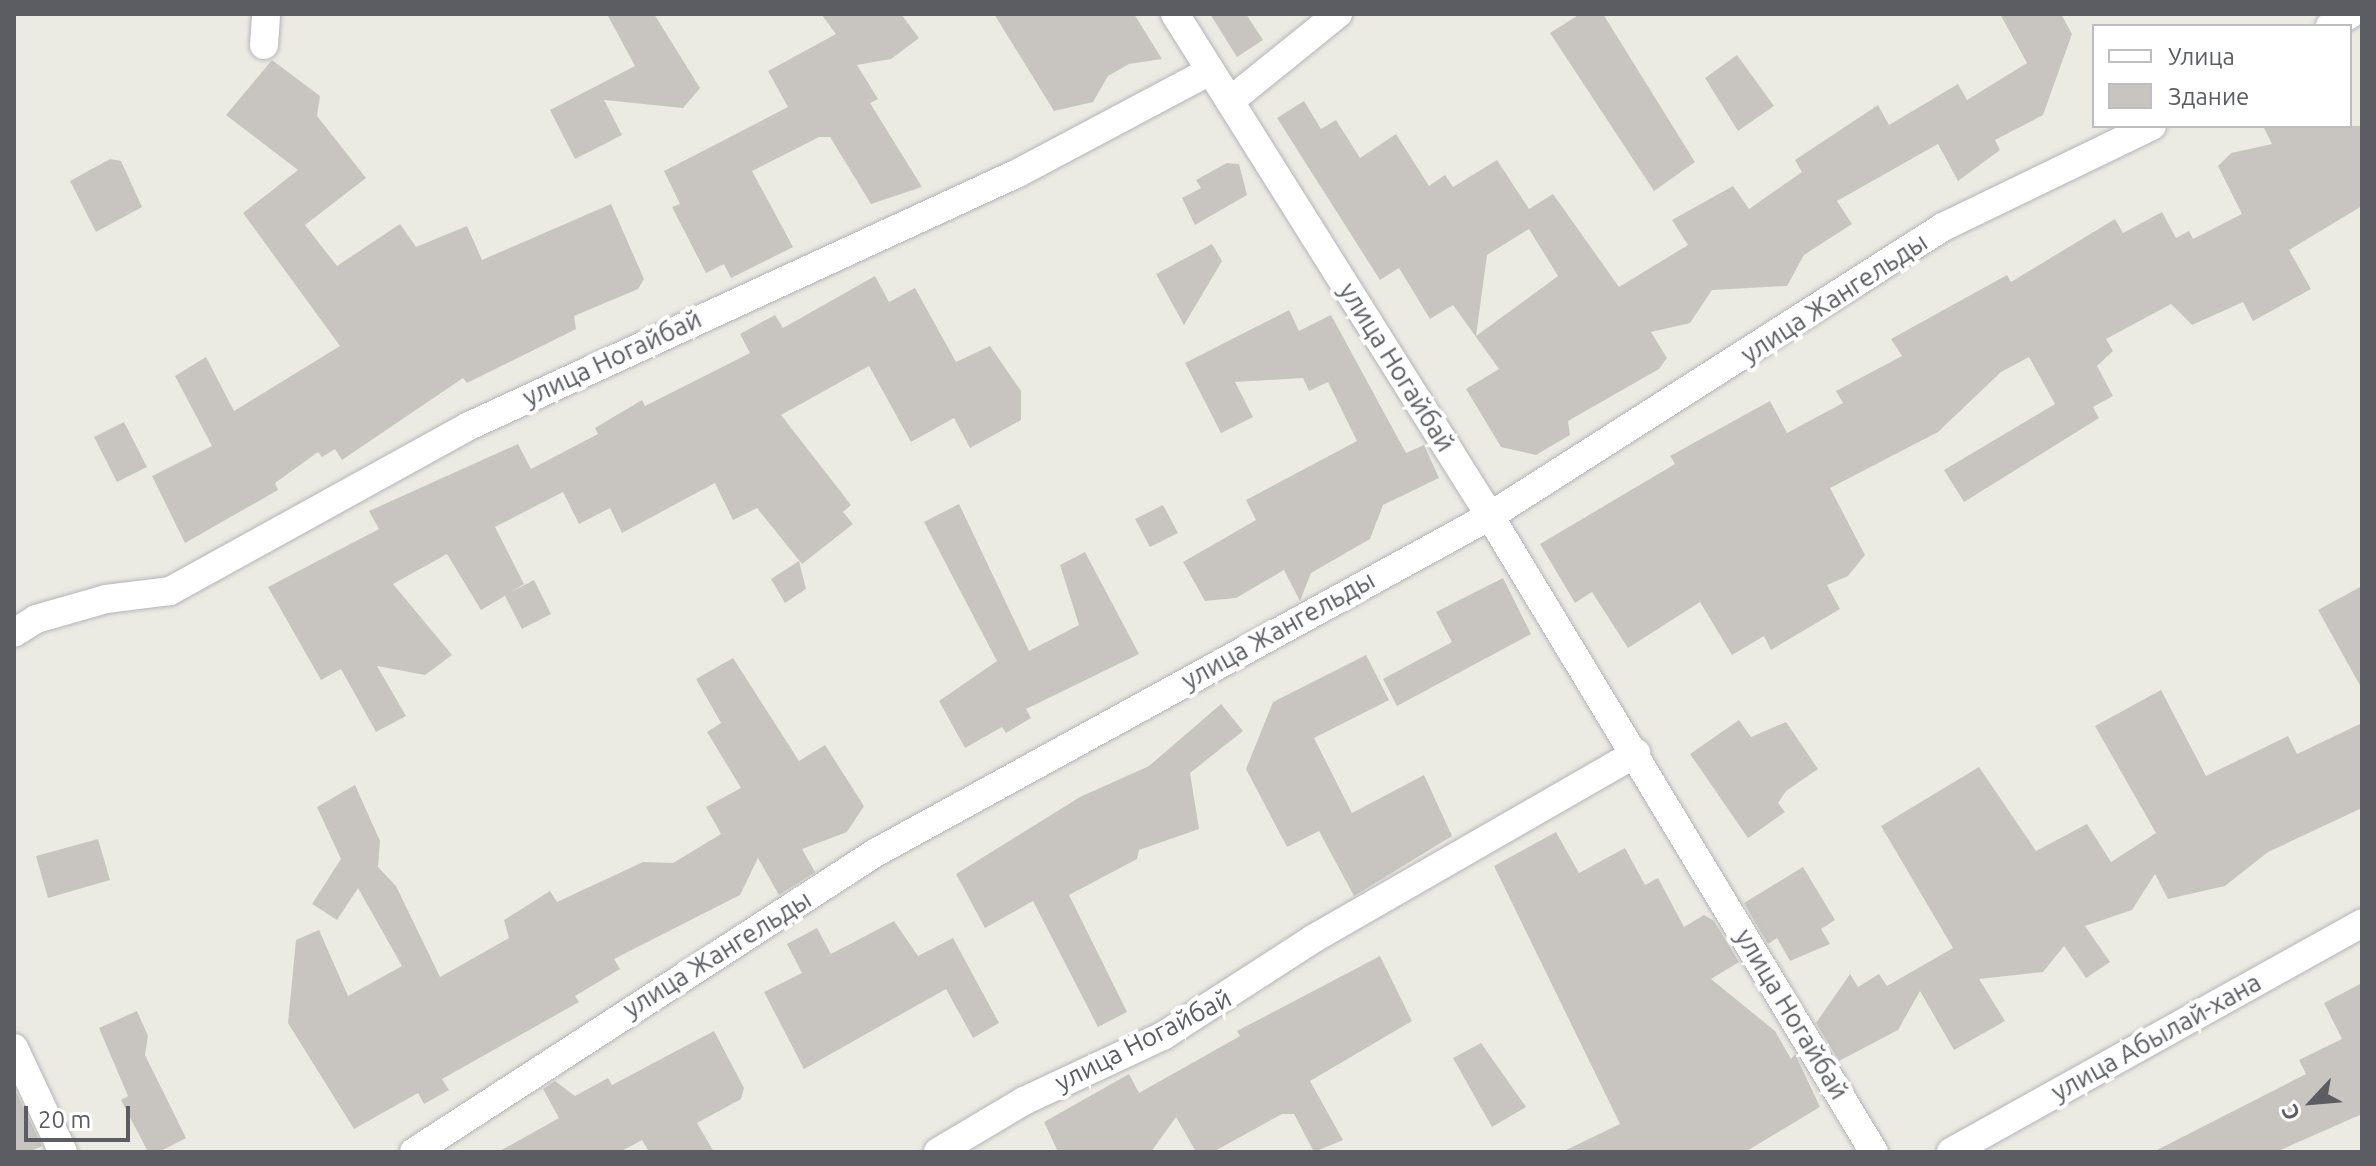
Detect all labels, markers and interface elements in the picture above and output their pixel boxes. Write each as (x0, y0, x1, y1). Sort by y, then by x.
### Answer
legend (2092, 24, 2352, 128)
text: Улица (2168, 43, 2235, 70)
text: Здание (2168, 83, 2249, 110)
street label: улица Жангельды (1735, 226, 1933, 370)
street label: улица Ногайбай (1332, 277, 1462, 457)
street label: улица Ногайбай (518, 303, 706, 413)
street label: улица Жангельды (1176, 564, 1380, 696)
street label: улица Жангельды (617, 883, 817, 1025)
street label: улица Ногайбай (1729, 923, 1855, 1105)
street label: улица Абылай-хана (2046, 966, 2266, 1108)
street label: улица Ногайбай (1050, 982, 1236, 1098)
north arrow (2272, 1062, 2352, 1142)
scale bar (28, 1090, 134, 1140)
text: С (2276, 1101, 2304, 1125)
text: 20 m (38, 1106, 91, 1133)

